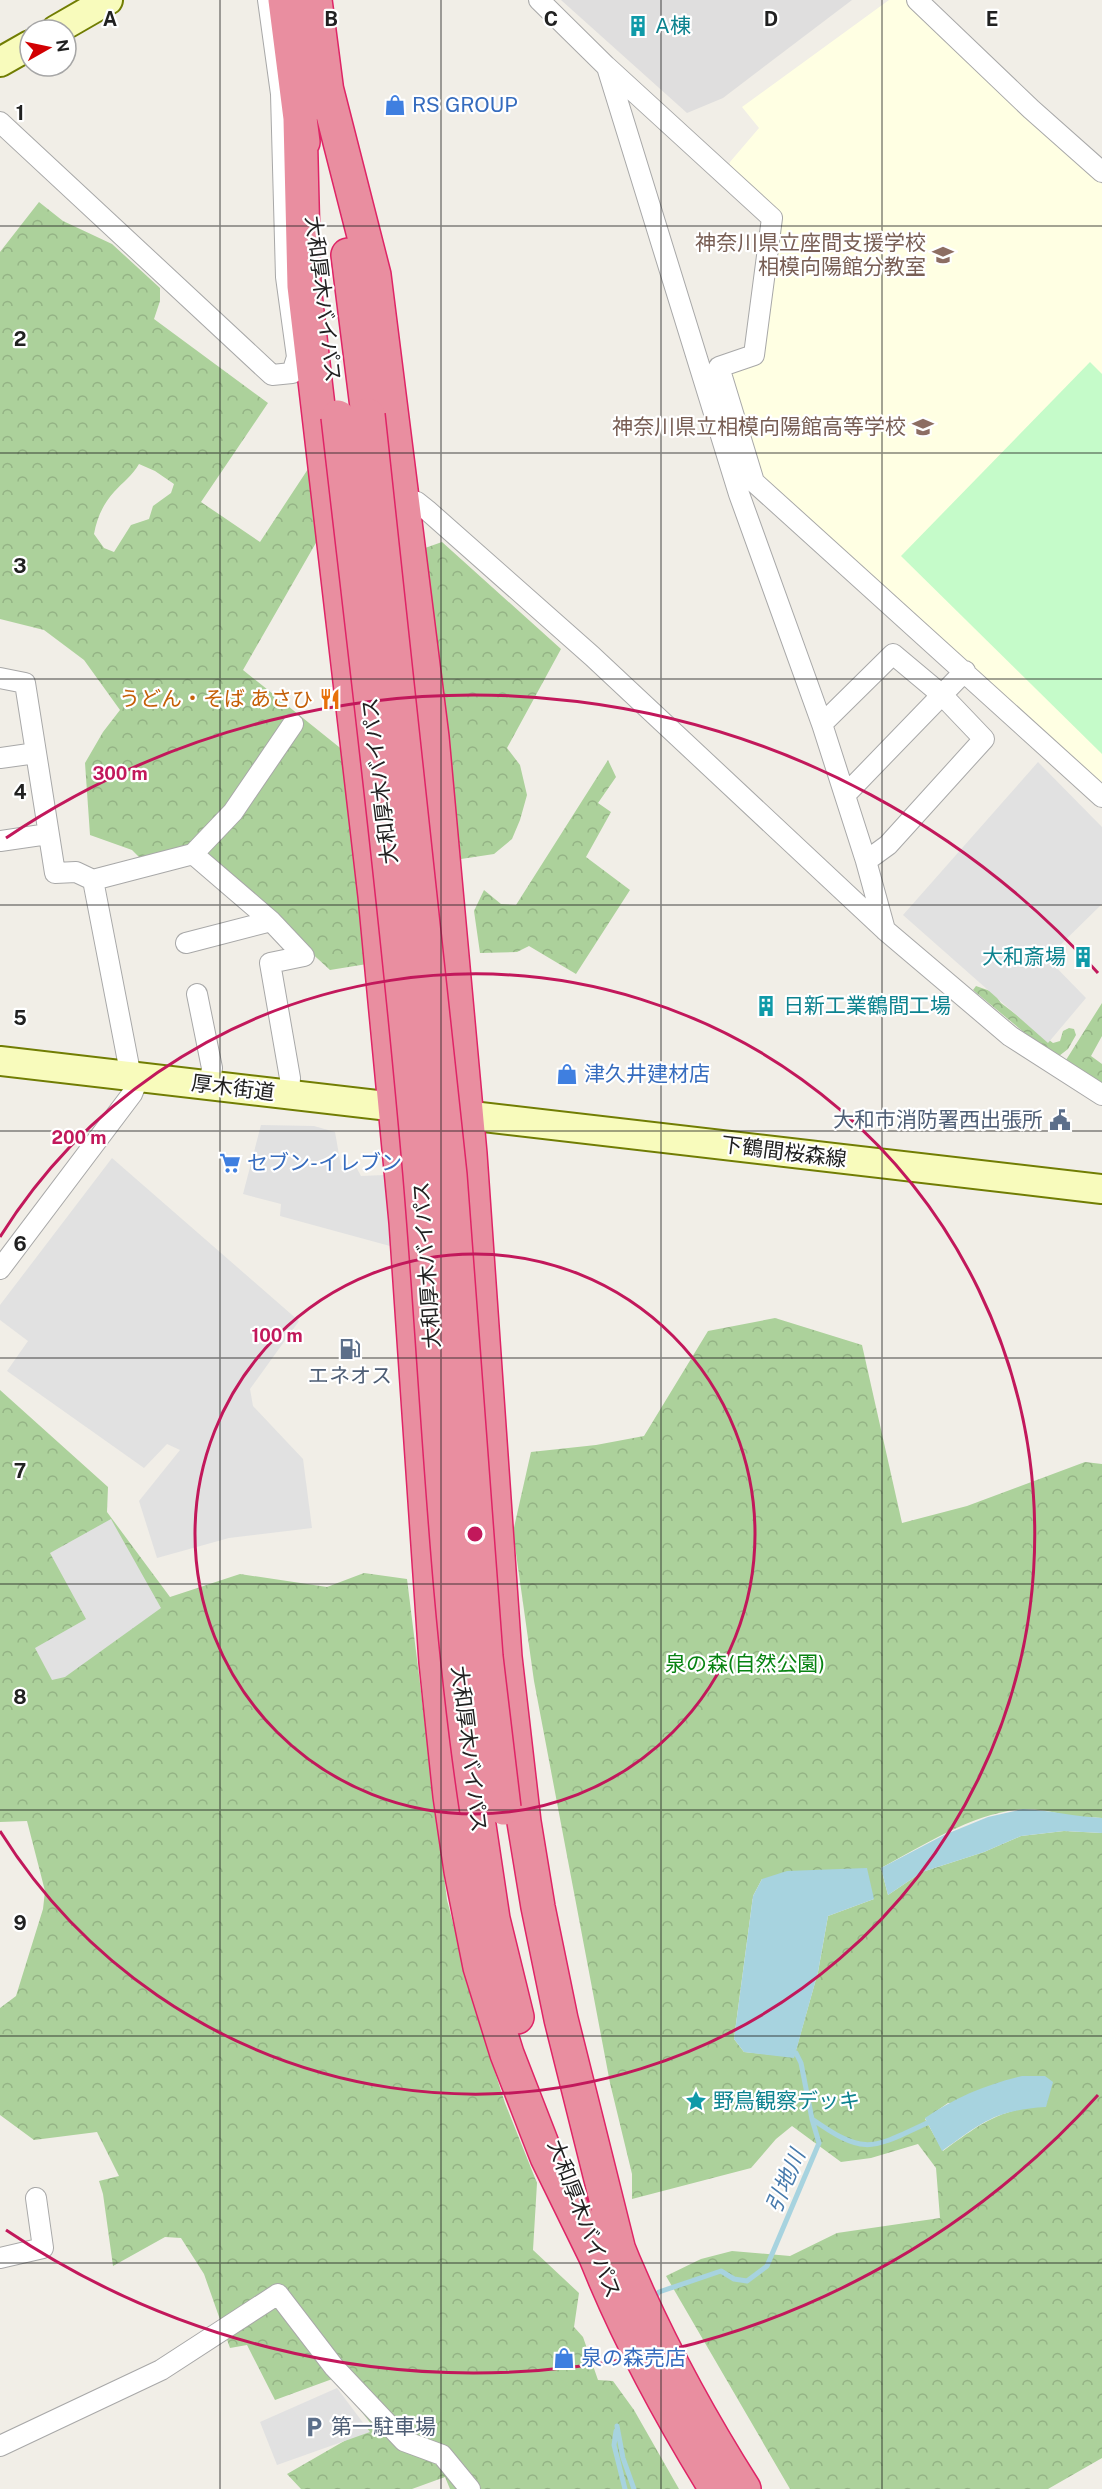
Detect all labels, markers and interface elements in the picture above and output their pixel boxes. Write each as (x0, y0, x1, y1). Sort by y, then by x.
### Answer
text: A (103, 7, 117, 31)
text: B (324, 7, 338, 31)
text: C (544, 7, 558, 31)
text: D (764, 7, 778, 31)
text: E (986, 7, 998, 31)
place label: A棟 (655, 13, 691, 38)
building icon: A棟 (626, 14, 650, 38)
north arrow (18, 18, 78, 78)
text: N (52, 38, 73, 53)
place label: RS GROUP (412, 92, 518, 117)
shop icon: RS GROUP (383, 93, 407, 117)
text: 1 (16, 101, 24, 125)
street label: 大和厚木バイパス (301, 214, 346, 384)
place label: 神奈川県立座間支援学校 相模向陽館分教室 (695, 230, 926, 279)
school or university icon: 神奈川県立座間支援学校 相模向陽館分教室 (931, 243, 955, 267)
text: 2 (14, 327, 26, 351)
place label: 神奈川県立相模向陽館高等学校 (612, 414, 906, 439)
school or university icon: 神奈川県立相模向陽館高等学校 (911, 415, 935, 439)
text: 3 (13, 554, 27, 578)
place label: うどん・そば あさひ (119, 686, 313, 711)
restaurant icon: うどん・そば あさひ (318, 687, 342, 711)
street label: 大和厚木バイパス (357, 696, 402, 866)
text: 300 m (92, 763, 148, 784)
text: 4 (13, 780, 27, 804)
place label: 大和斎場 (982, 944, 1066, 969)
building icon: 大和斎場 (1071, 945, 1095, 969)
place label: 日新工業鶴間工場 (783, 993, 951, 1018)
building icon: 日新工業鶴間工場 (754, 994, 778, 1018)
text: 5 (13, 1006, 27, 1030)
place label: 津久井建材店 (584, 1061, 710, 1086)
shop icon: 津久井建材店 (555, 1062, 579, 1086)
street label: 厚木街道 (190, 1070, 276, 1105)
place label: 大和市消防署西出張所 (833, 1107, 1043, 1132)
public building icon: 大和市消防署西出張所 (1048, 1108, 1072, 1132)
text: 200 m (52, 1127, 106, 1148)
street label: 下鶴間桜森線 (720, 1131, 848, 1172)
place label: セブン-イレブン (247, 1150, 402, 1175)
supermarket icon: セブン-イレブン (218, 1151, 242, 1175)
street label: 大和厚木バイパス (408, 1181, 445, 1349)
text: 6 (13, 1232, 27, 1256)
text: 100 m (251, 1325, 303, 1346)
fuel station icon: エネオス (338, 1337, 362, 1361)
place label: エネオス (308, 1363, 392, 1388)
text: 7 (14, 1459, 26, 1483)
centre of rings (465, 1524, 485, 1544)
park label: 泉の森(自然公園) (665, 1651, 825, 1676)
street label: 大和厚木バイパス (447, 1664, 492, 1834)
text: 8 (13, 1685, 27, 1709)
text: 9 (13, 1911, 27, 1935)
place label: 野鳥観察デッキ (713, 2088, 860, 2113)
place icon: 野鳥観察デッキ (684, 2089, 708, 2113)
street label: 大和厚木バイパス (543, 2136, 626, 2302)
water label: 引地川 (760, 2144, 811, 2216)
place label: 泉の森売店 (581, 2345, 686, 2370)
shop icon: 泉の森売店 (552, 2346, 576, 2370)
place label: 第一駐車場 (331, 2414, 436, 2439)
parking icon: 第一駐車場 (302, 2415, 326, 2439)

